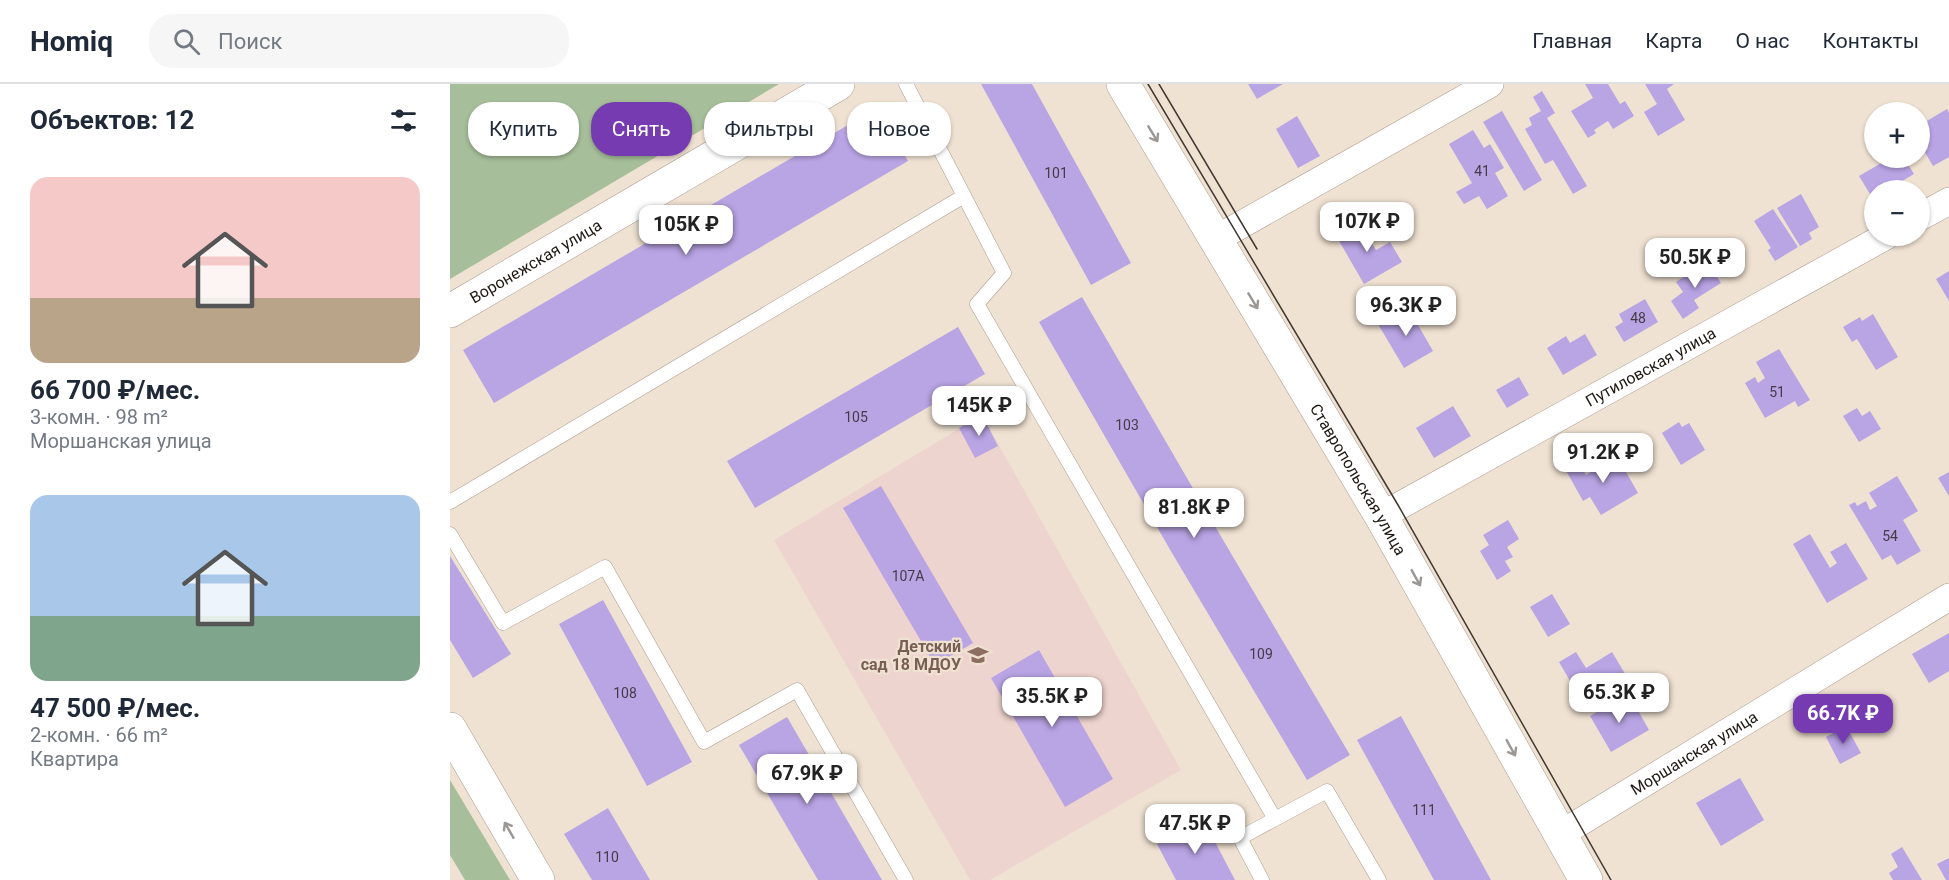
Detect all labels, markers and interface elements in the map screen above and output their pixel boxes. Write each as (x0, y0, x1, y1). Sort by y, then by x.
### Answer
search box (149, 14, 569, 68)
text: Homiq (30, 25, 113, 58)
icon: search (170, 25, 203, 58)
text: Поиск (218, 29, 282, 54)
text: Главная (1532, 29, 1612, 53)
text: Карта (1645, 29, 1702, 53)
text: О нас (1735, 29, 1790, 53)
text: Контакты (1823, 29, 1919, 53)
chip: Купить (468, 102, 579, 156)
chip: Снять (591, 102, 692, 156)
chip: Фильтры (704, 102, 835, 156)
chip: Новое (847, 102, 951, 156)
map controls (1864, 102, 1930, 246)
button: + (1864, 102, 1930, 168)
icon: filters (387, 104, 420, 137)
text: Объектов: 12 (30, 105, 194, 135)
one-way arrow (1147, 125, 1159, 142)
house number: 41 (1474, 163, 1490, 179)
house number: 101 (1044, 165, 1068, 181)
button: − (1864, 180, 1930, 246)
pin: 107K ₽ (1318, 202, 1416, 253)
pin: 105K ₽ (637, 205, 735, 256)
text: 107K ₽ (1334, 209, 1400, 233)
text: 105K ₽ (653, 212, 719, 236)
icon: home (171, 216, 279, 324)
street label: Воронежская улица (466, 216, 605, 307)
pin: 50.5K ₽ (1640, 238, 1750, 289)
text: 50.5K ₽ (1659, 245, 1731, 269)
pin: 96.3K ₽ (1351, 286, 1461, 337)
one-way arrow (1248, 292, 1260, 309)
text: 96.3K ₽ (1370, 293, 1442, 317)
house number: 48 (1630, 310, 1646, 326)
street label: Путиловская улица (1582, 323, 1719, 411)
text: 66 700 ₽/мес. (30, 375, 200, 405)
house number: 51 (1769, 384, 1785, 400)
pin: 145K ₽ (930, 386, 1028, 437)
text: 145K ₽ (946, 393, 1012, 417)
street label: Ставропольская улица (1306, 400, 1410, 558)
text: 3-комн. · 98 m² (30, 405, 168, 429)
house number: 105 (844, 409, 868, 425)
house number: 103 (1115, 417, 1139, 433)
text: Моршанская улица (30, 429, 212, 453)
pin: 91.2K ₽ (1548, 433, 1658, 484)
text: 91.2K ₽ (1567, 440, 1639, 464)
pin: 81.8K ₽ (1139, 488, 1249, 539)
text: 81.8K ₽ (1158, 495, 1230, 519)
house number: 54 (1882, 528, 1898, 544)
icon: home (171, 534, 279, 642)
house number: 107А (892, 568, 924, 584)
one-way arrow (1410, 569, 1422, 586)
place label: Детский сад 18 МДОУ (861, 637, 961, 674)
school or university icon: Детский сад 18 МДОУ (966, 643, 990, 667)
house number: 109 (1249, 646, 1273, 662)
pin: 65.3K ₽ (1564, 673, 1674, 724)
pin: 35.5K ₽ (997, 677, 1107, 728)
text: 65.3K ₽ (1583, 680, 1655, 704)
text: 35.5K ₽ (1016, 684, 1088, 708)
house number: 108 (613, 685, 637, 701)
text: 47 500 ₽/мес. (30, 693, 200, 723)
pin: 66.7K ₽ (1788, 694, 1898, 745)
text: 66.7K ₽ (1807, 701, 1879, 725)
street label: Моршанская улица (1627, 707, 1761, 799)
text: 2-комн. · 66 m² (30, 723, 168, 747)
one-way arrow (1505, 739, 1517, 756)
text: Квартира (30, 747, 119, 771)
pin: 67.9K ₽ (752, 754, 862, 805)
text: 67.9K ₽ (771, 761, 843, 785)
house number: 111 (1412, 802, 1436, 818)
pin: 47.5K ₽ (1140, 804, 1250, 855)
text: 47.5K ₽ (1159, 811, 1231, 835)
one-way arrow (502, 821, 514, 838)
house number: 110 (595, 849, 619, 865)

